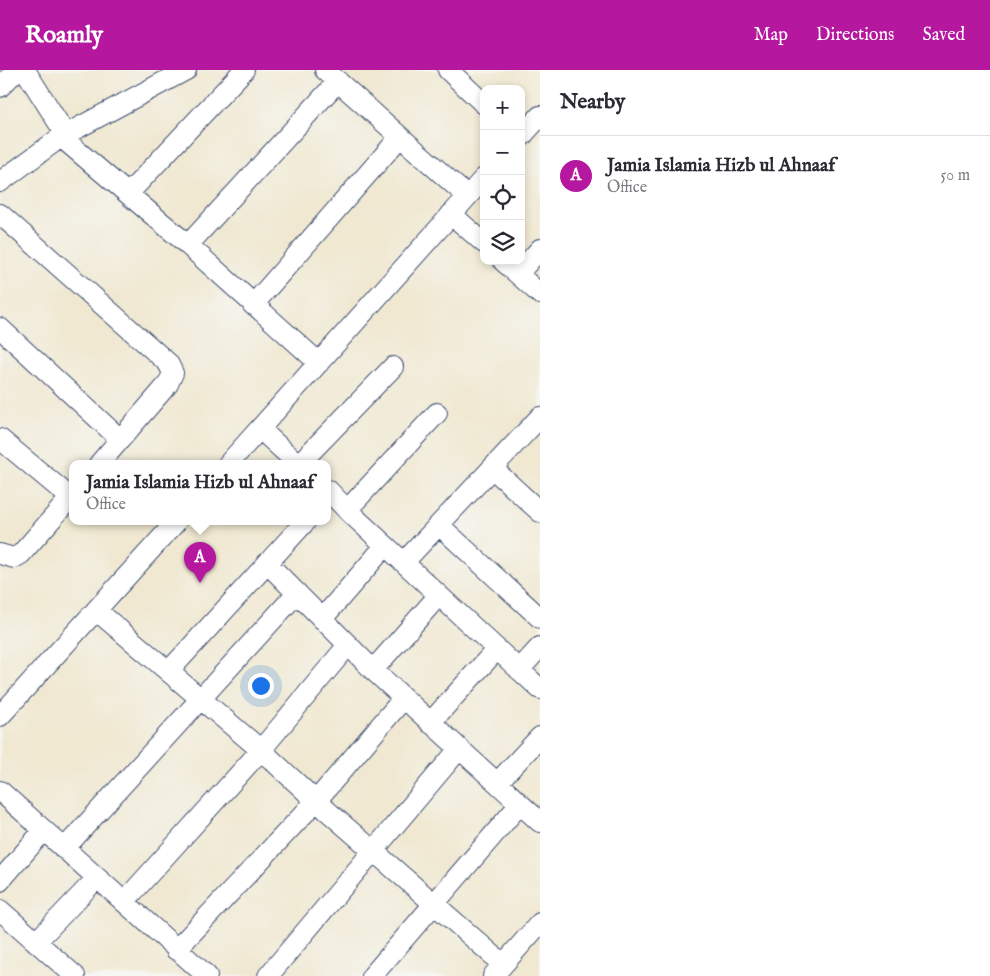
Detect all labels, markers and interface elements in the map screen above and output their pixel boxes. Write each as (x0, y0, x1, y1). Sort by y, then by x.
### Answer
text: Roamly (25, 20, 103, 51)
text: Map (754, 24, 788, 47)
text: Directions (816, 24, 894, 47)
text: Saved (922, 24, 965, 47)
map controls (480, 85, 525, 265)
button: + (480, 85, 525, 130)
text: Nearby (560, 89, 625, 116)
button: − (480, 130, 525, 175)
text: Jamia Islamia Hizb ul Ahnaaf (607, 154, 835, 178)
text: A (571, 166, 581, 186)
text: 50 m (941, 166, 970, 186)
button: locate (480, 175, 525, 220)
text: Office (607, 178, 647, 198)
button: layers (480, 220, 525, 265)
popup (69, 460, 331, 525)
text: Jamia Islamia Hizb ul Ahnaaf (86, 471, 314, 495)
text: Office (86, 495, 126, 515)
pin: A (184, 542, 216, 583)
your location (248, 673, 274, 699)

